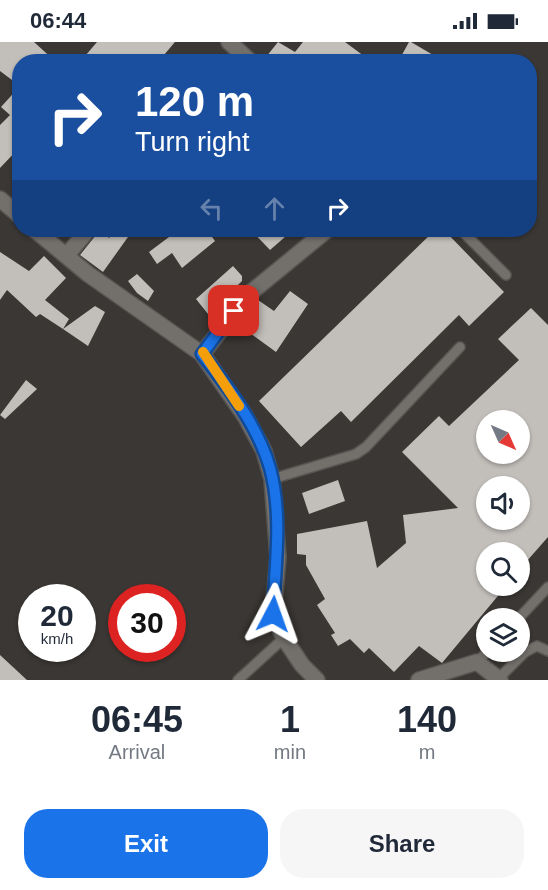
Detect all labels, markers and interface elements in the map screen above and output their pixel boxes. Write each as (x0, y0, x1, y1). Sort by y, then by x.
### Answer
text: 06:44 (30, 8, 86, 33)
icon: right (36, 78, 114, 156)
text: 120 m (135, 78, 254, 125)
text: Turn right (135, 127, 250, 157)
icon: left (195, 192, 228, 225)
icon: ahead (258, 192, 291, 225)
icon: right (321, 192, 354, 225)
pin (208, 285, 259, 336)
icon: arrive (217, 294, 250, 327)
north arrow (476, 410, 530, 464)
map controls (476, 410, 530, 662)
button: sound (476, 476, 530, 530)
button: search (476, 542, 530, 596)
position arrow (241, 582, 305, 646)
speed limit sign: 30 (108, 584, 186, 662)
text: 20 (40, 599, 74, 632)
button: layers (476, 608, 530, 662)
text: km/h (41, 630, 73, 647)
text: 06:45 (91, 699, 183, 740)
text: 1 (280, 699, 300, 740)
text: 140 (397, 699, 457, 740)
text: Arrival (109, 741, 165, 763)
text: min (274, 741, 306, 763)
text: m (419, 741, 435, 763)
button: Exit (24, 809, 268, 878)
button: Share (280, 809, 524, 878)

